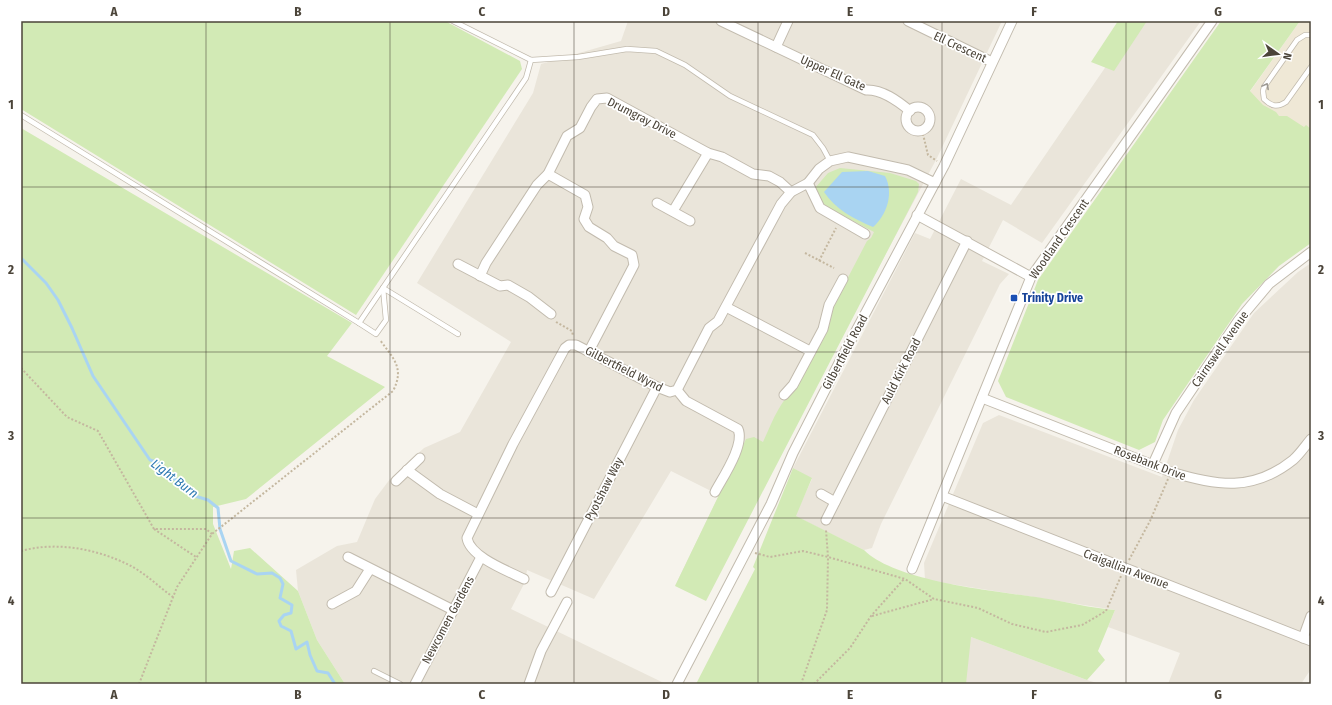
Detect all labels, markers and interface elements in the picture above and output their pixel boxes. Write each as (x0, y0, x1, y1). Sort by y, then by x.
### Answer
text: A (109, 4, 118, 19)
text: B (294, 4, 302, 19)
text: C (479, 4, 486, 19)
text: D (662, 4, 670, 19)
text: E (847, 4, 853, 19)
text: F (1031, 4, 1037, 19)
text: G (1214, 4, 1222, 19)
street label: Ell Crescent (931, 29, 989, 65)
north arrow (1258, 34, 1298, 74)
street label: Upper Ell Gate (798, 52, 868, 94)
text: N (1280, 52, 1294, 61)
one-way arrow (1261, 83, 1269, 90)
street label: Drumgray Drive (605, 95, 679, 141)
text: 1 (8, 97, 14, 112)
text: 1 (1318, 97, 1324, 112)
street label: Woodland Crescent (1026, 196, 1092, 282)
text: 2 (7, 262, 14, 277)
text: 2 (1317, 262, 1324, 277)
place label: Trinity Drive (1022, 291, 1083, 305)
marker: Trinity Drive (1009, 293, 1019, 303)
street label: Cairnswell Avenue (1189, 308, 1251, 390)
street label: Gilbertfield Road (819, 312, 871, 392)
street label: Auld Kirk Road (878, 336, 924, 406)
street label: Gilbertfield Wynd (583, 343, 665, 395)
text: 3 (7, 428, 14, 443)
text: 3 (1317, 428, 1324, 443)
street label: Rosebank Drive (1112, 443, 1188, 483)
street label: Pyotshaw Way (582, 454, 626, 523)
water label: Light Burn (148, 456, 201, 501)
street label: Craigallian Avenue (1081, 546, 1171, 592)
street label: Newcomen Gardens (419, 574, 477, 666)
text: 4 (8, 593, 15, 608)
text: 4 (1318, 593, 1325, 608)
text: A (109, 687, 118, 702)
text: B (294, 687, 302, 702)
text: C (479, 687, 486, 702)
text: D (662, 687, 670, 702)
text: E (847, 687, 853, 702)
text: F (1031, 687, 1037, 702)
text: G (1214, 687, 1222, 702)

